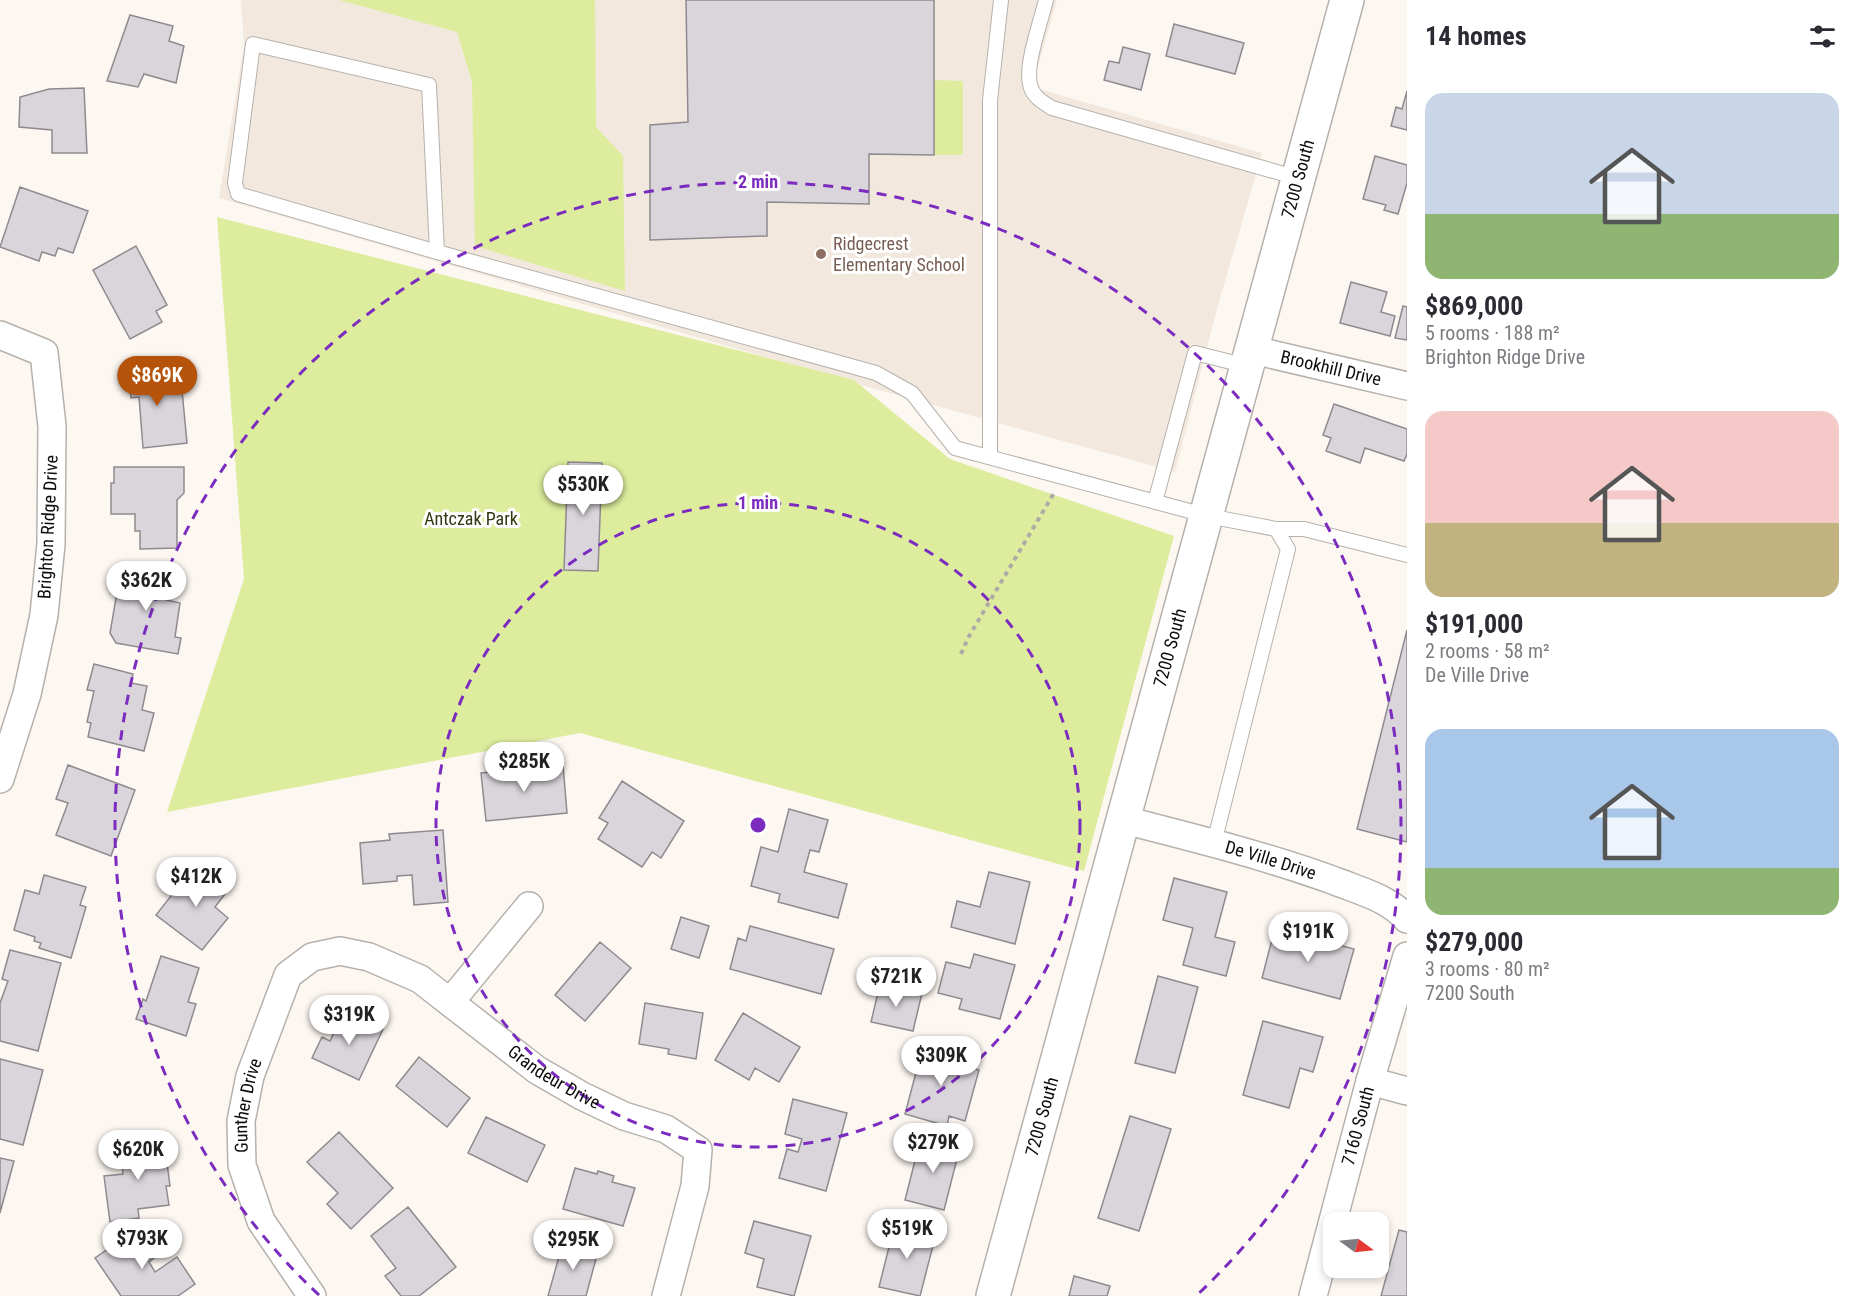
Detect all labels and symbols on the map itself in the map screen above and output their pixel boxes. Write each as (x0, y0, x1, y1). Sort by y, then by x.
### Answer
street label: 7200 South (1277, 137, 1318, 221)
text: 2 min (738, 171, 778, 192)
place label: Ridgecrest Elementary School (833, 233, 965, 275)
marker: Ridgecrest Elementary School (814, 247, 828, 261)
street label: Brookhill Drive (1279, 346, 1383, 390)
pin: $869K (115, 356, 199, 407)
street label: Brighton Ridge Drive (33, 455, 62, 599)
pin: $530K (541, 465, 625, 516)
text: 1 min (738, 492, 778, 513)
park label: Antczak Park (424, 508, 518, 529)
pin: $362K (104, 561, 188, 612)
street label: 7200 South (1149, 606, 1190, 689)
pin: $285K (482, 742, 566, 793)
centre of rings (748, 815, 768, 835)
street label: De Ville Drive (1223, 836, 1319, 884)
pin: $412K (154, 857, 238, 908)
pin: $191K (1266, 912, 1350, 963)
pin: $721K (854, 957, 938, 1008)
pin: $319K (307, 995, 391, 1046)
pin: $309K (899, 1036, 983, 1087)
street label: Grandeur Drive (504, 1040, 604, 1113)
street label: Gunther Drive (230, 1055, 266, 1153)
street label: 7200 South (1021, 1075, 1062, 1158)
street label: 7160 South (1337, 1084, 1378, 1168)
pin: $279K (891, 1123, 975, 1174)
pin: $620K (96, 1130, 180, 1181)
pin: $519K (865, 1209, 949, 1260)
north arrow (1323, 1212, 1389, 1278)
pin: $793K (100, 1219, 184, 1270)
pin: $295K (531, 1220, 615, 1271)

